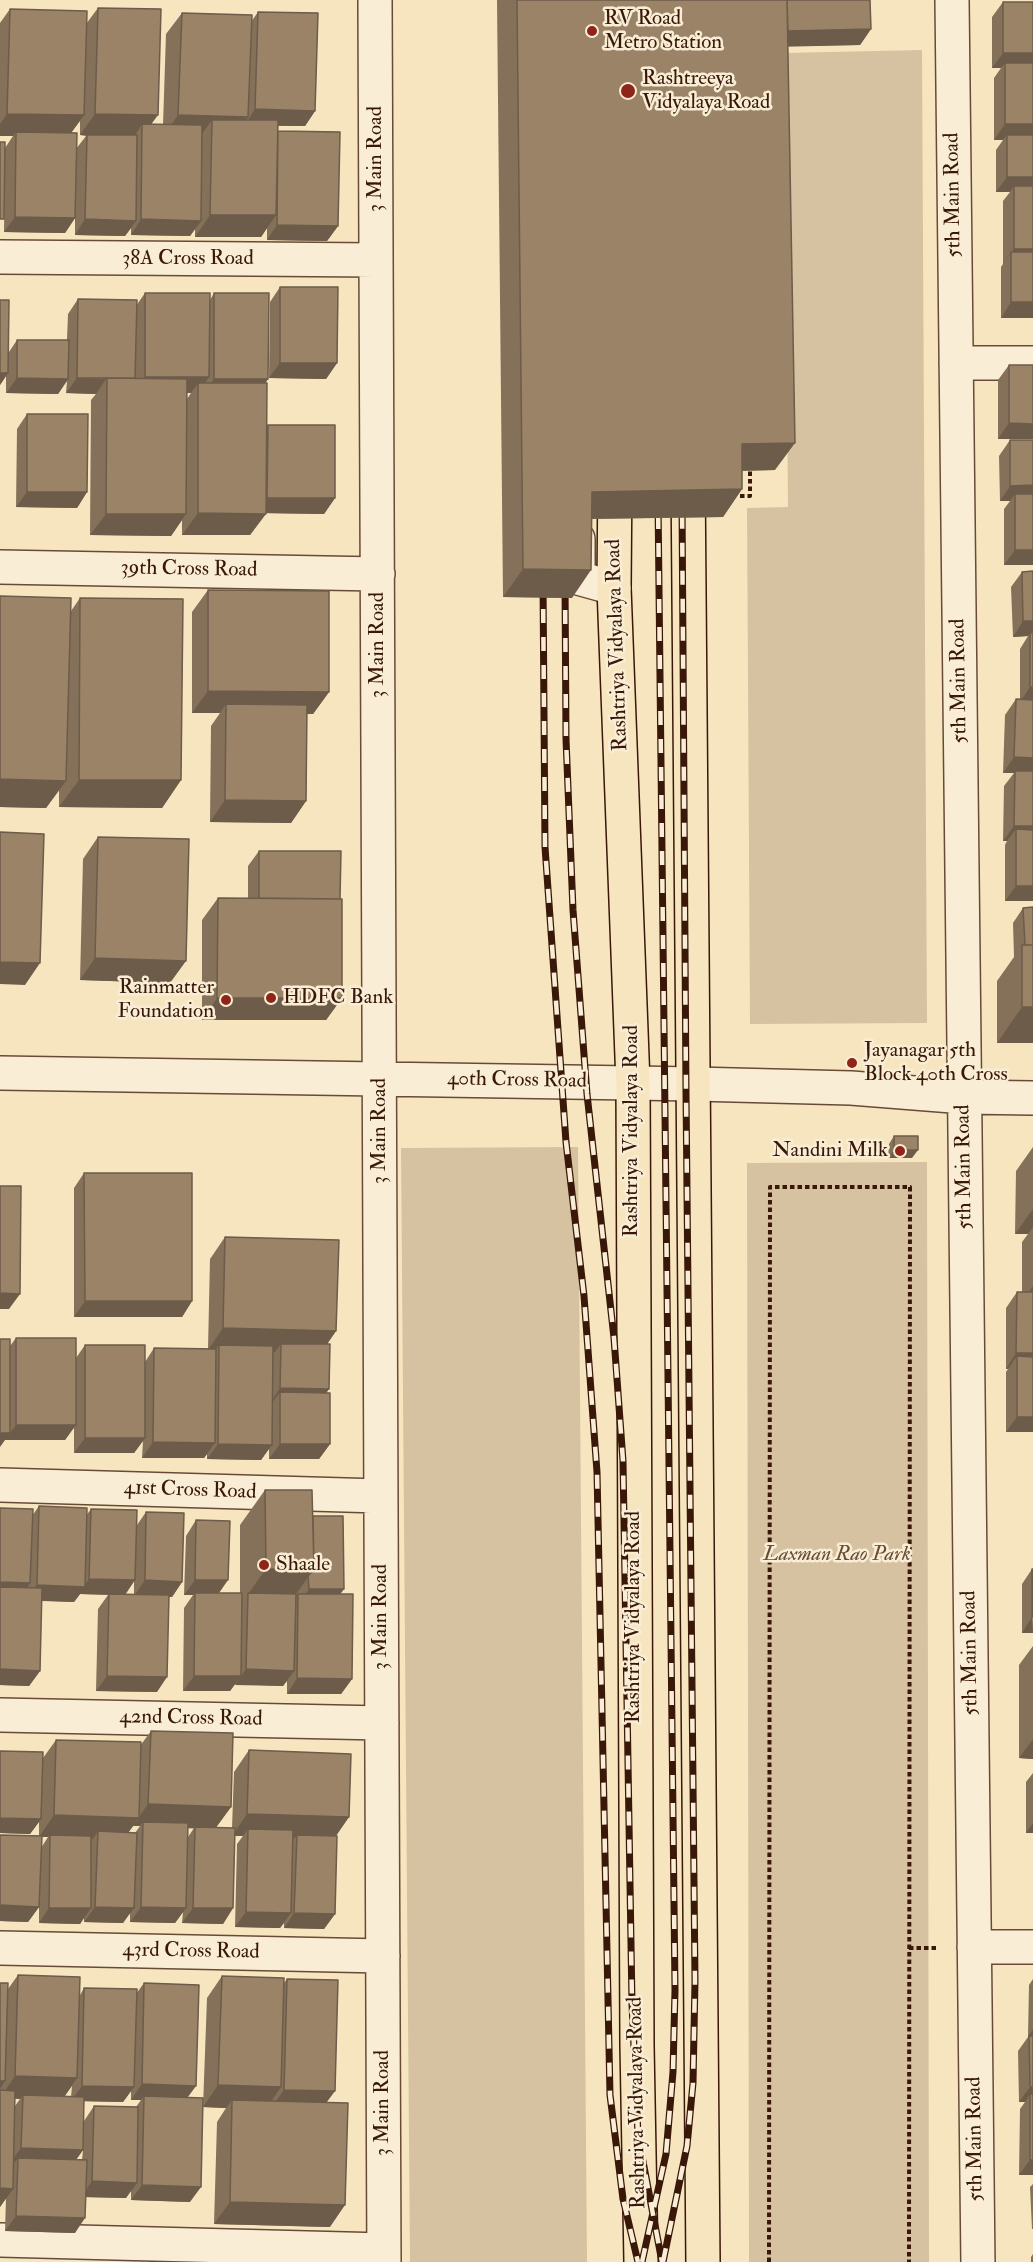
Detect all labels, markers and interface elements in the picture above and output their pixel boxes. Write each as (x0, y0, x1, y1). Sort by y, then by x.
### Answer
place label: RV Road Metro Station (604, 6, 722, 56)
marker: RV Road Metro Station (585, 24, 599, 38)
place label: Rashtreeya Vidyalaya Road (642, 66, 770, 116)
marker: Rashtreeya Vidyalaya Road (619, 82, 637, 100)
street label: 3 Main Road (363, 106, 389, 212)
street label: 5th Main Road (940, 132, 968, 258)
street label: 38A Cross Road (122, 246, 254, 272)
street label: Rashtriya Vidyalaya Road (602, 538, 634, 752)
street label: 39th Cross Road (120, 556, 258, 584)
street label: 3 Main Road (365, 592, 391, 698)
street label: 5th Main Road (946, 618, 974, 744)
place label: Rainmatter Foundation (117, 975, 214, 1025)
place label: HDFC Bank (283, 985, 393, 1011)
marker: HDFC Bank (264, 991, 278, 1005)
marker: Rainmatter Foundation (219, 993, 233, 1007)
street label: Rashtriya Vidyalaya Road (619, 1025, 645, 1237)
place label: Jayanagar 5th Block 40th Cross (864, 1038, 1008, 1088)
marker: Jayanagar 5th Block 40th Cross (845, 1056, 859, 1070)
street label: 40th Cross Road (447, 1067, 587, 1095)
street label: 3 Main Road (367, 1078, 393, 1184)
street label: 5th Main Road (951, 1104, 979, 1230)
place label: Nandini Milk (772, 1138, 888, 1164)
marker: Nandini Milk (893, 1144, 907, 1158)
street label: 41st Cross Road (123, 1476, 257, 1506)
street label: Rashtriya Vidyalaya Road (621, 1511, 647, 1723)
park label: Laxman Rao Park (763, 1542, 911, 1568)
place label: Shaale (276, 1552, 330, 1578)
marker: Shaale (257, 1558, 271, 1572)
street label: 3 Main Road (368, 1564, 394, 1670)
street label: 5th Main Road (957, 1590, 985, 1716)
street label: 42nd Cross Road (119, 1705, 263, 1733)
street label: 43rd Cross Road (122, 1938, 260, 1966)
street label: Rashtriya Vidyalaya Road (624, 1997, 652, 2209)
street label: 3 Main Road (370, 2050, 396, 2156)
street label: 5th Main Road (962, 2076, 990, 2202)

